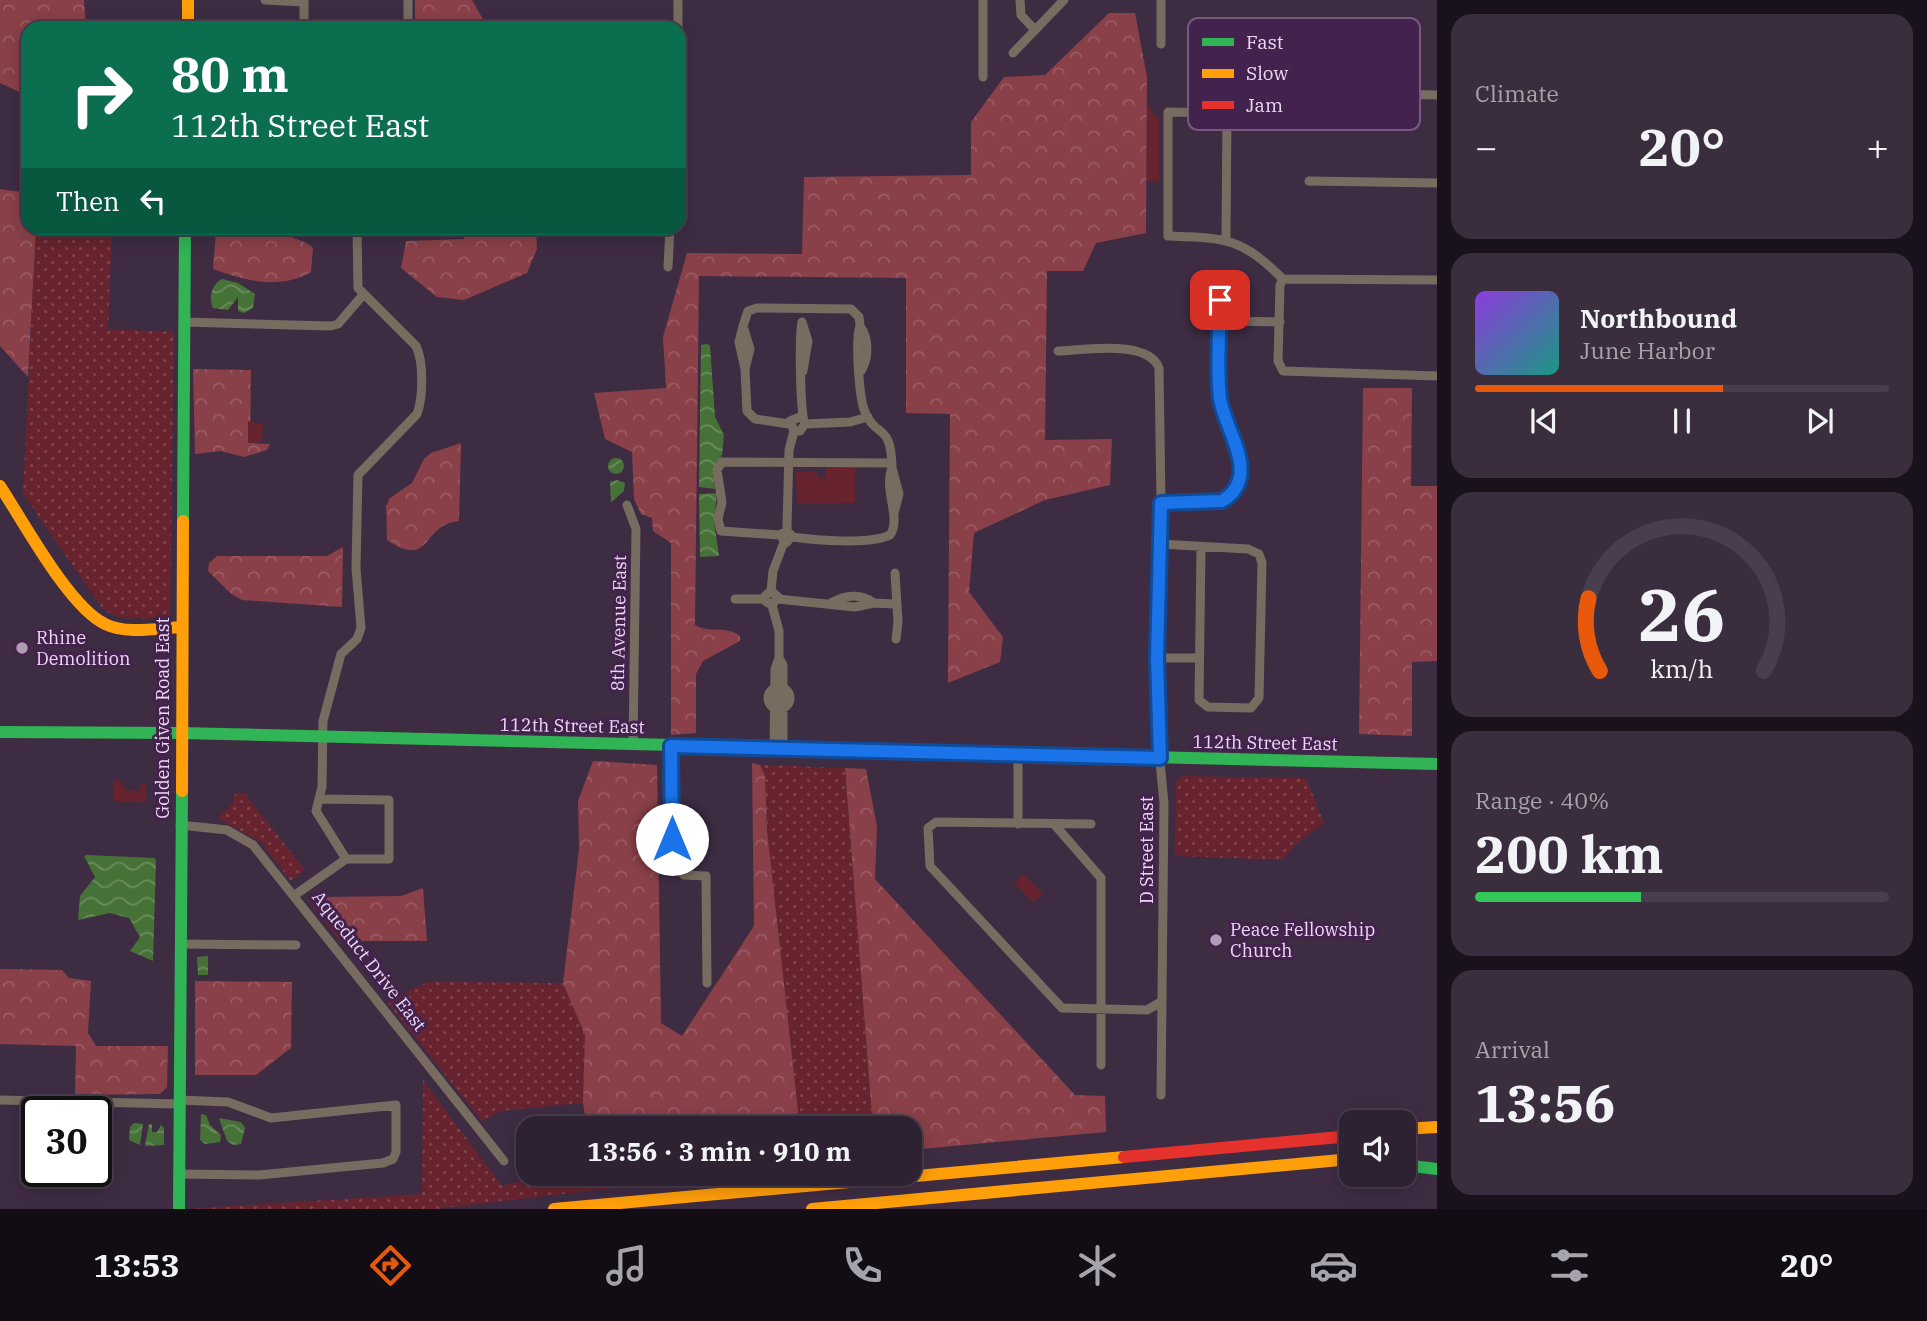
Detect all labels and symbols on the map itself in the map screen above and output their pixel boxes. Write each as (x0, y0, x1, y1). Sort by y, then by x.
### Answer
legend (1188, 18, 1420, 130)
text: Fast (1246, 30, 1284, 54)
text: Slow (1246, 61, 1288, 85)
text: Jam (1246, 93, 1283, 117)
pin (1190, 270, 1250, 330)
street label: 8th Avenue East (606, 555, 631, 691)
street label: Golden Given Road East (151, 617, 174, 819)
place label: Rhine Demolition (36, 626, 130, 670)
marker: Rhine Demolition (14, 640, 30, 656)
street label: 112th Street East (499, 713, 645, 738)
street label: 112th Street East (1192, 730, 1338, 755)
street label: D Street East (1135, 796, 1158, 904)
position arrow (635, 802, 709, 876)
street label: Aqueduct Drive East (307, 886, 431, 1035)
place label: Peace Fellowship Church (1230, 918, 1375, 962)
marker: Peace Fellowship Church (1208, 932, 1224, 948)
speed limit sign: 30 (21, 1096, 112, 1187)

